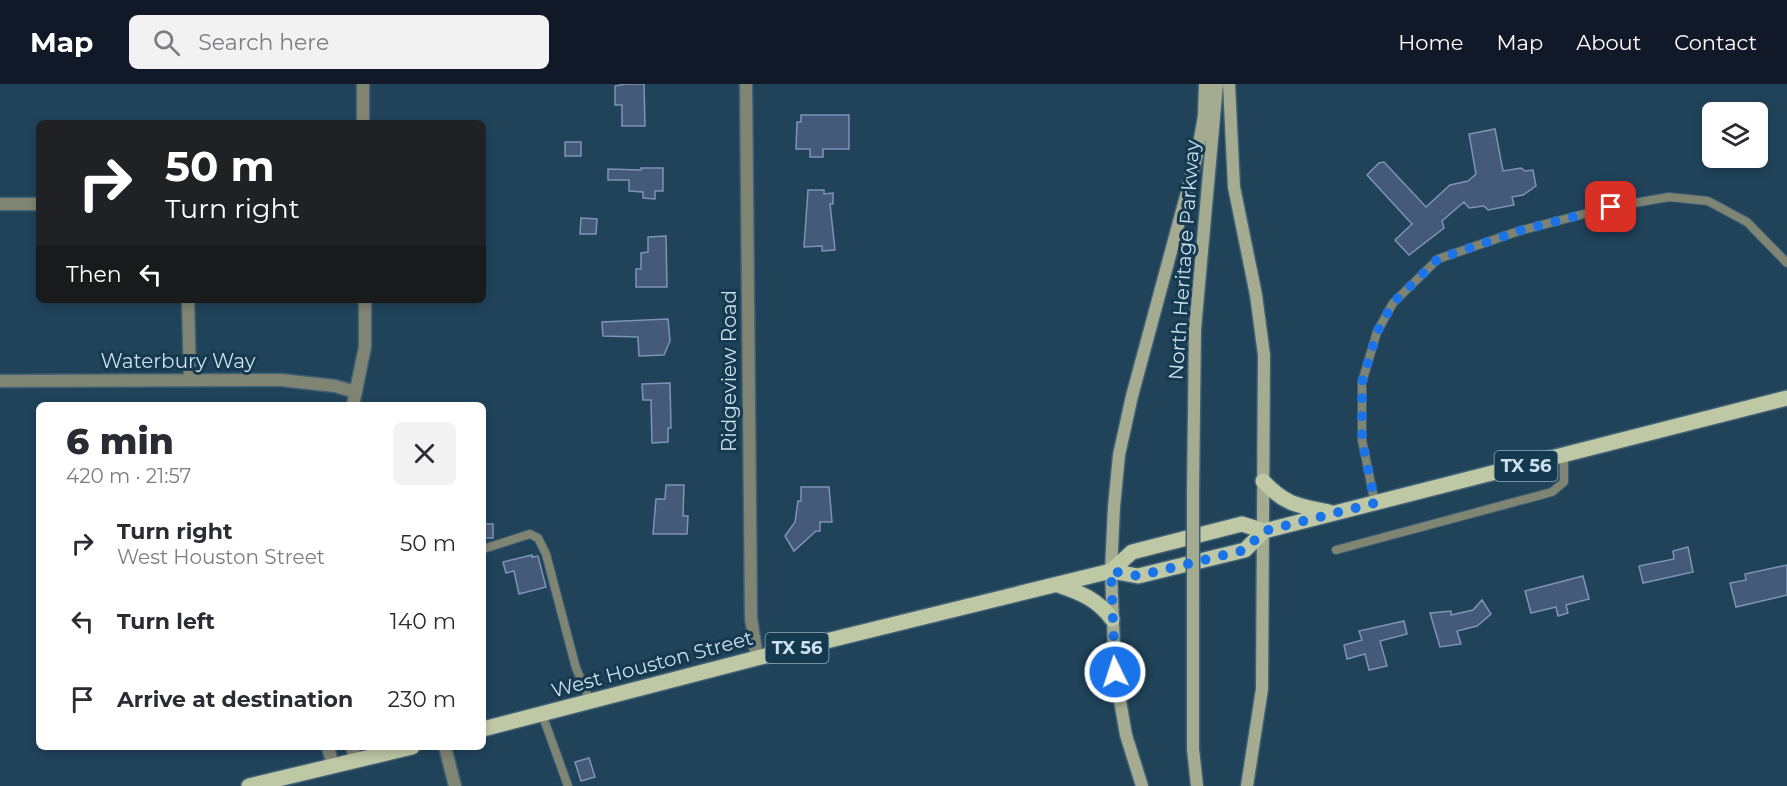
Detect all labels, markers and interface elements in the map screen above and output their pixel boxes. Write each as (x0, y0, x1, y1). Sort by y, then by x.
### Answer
search box (129, 15, 549, 69)
text: Map (30, 25, 93, 59)
icon: search (150, 26, 183, 59)
text: Search here (198, 29, 329, 56)
text: Home (1398, 30, 1463, 55)
text: Map (1496, 30, 1543, 55)
text: About (1576, 30, 1641, 55)
text: Contact (1674, 30, 1757, 55)
map controls (1702, 102, 1768, 168)
button: layers (1702, 102, 1768, 168)
street label: North Heritage Parkway (1164, 139, 1204, 381)
text: 50 m (165, 140, 274, 192)
icon: right (66, 144, 144, 222)
pin (1585, 181, 1636, 232)
icon: arrive (1594, 190, 1627, 223)
text: Turn right (165, 192, 300, 225)
icon: left (134, 258, 167, 291)
text: Then (66, 261, 122, 288)
street label: Ridgeview Road (717, 290, 741, 452)
street label: Waterbury Way (101, 349, 256, 373)
text: 6 min (66, 419, 174, 463)
button: close (393, 422, 456, 485)
road number: TX 56 (1494, 451, 1558, 481)
text: 420 m · 21:57 (66, 464, 191, 488)
text: Turn right (117, 518, 232, 545)
icon: right (66, 527, 99, 560)
text: 50 m (400, 530, 456, 557)
text: West Houston Street (117, 545, 325, 569)
icon: left (66, 605, 99, 638)
text: Turn left (117, 608, 215, 635)
text: 140 m (390, 608, 456, 635)
street label: West Houston Street (549, 626, 755, 702)
road number: TX 56 (766, 633, 828, 663)
position arrow (1083, 640, 1147, 704)
icon: arrive (66, 683, 99, 716)
text: Arrive at destination (117, 686, 353, 713)
text: 230 m (387, 686, 456, 713)

